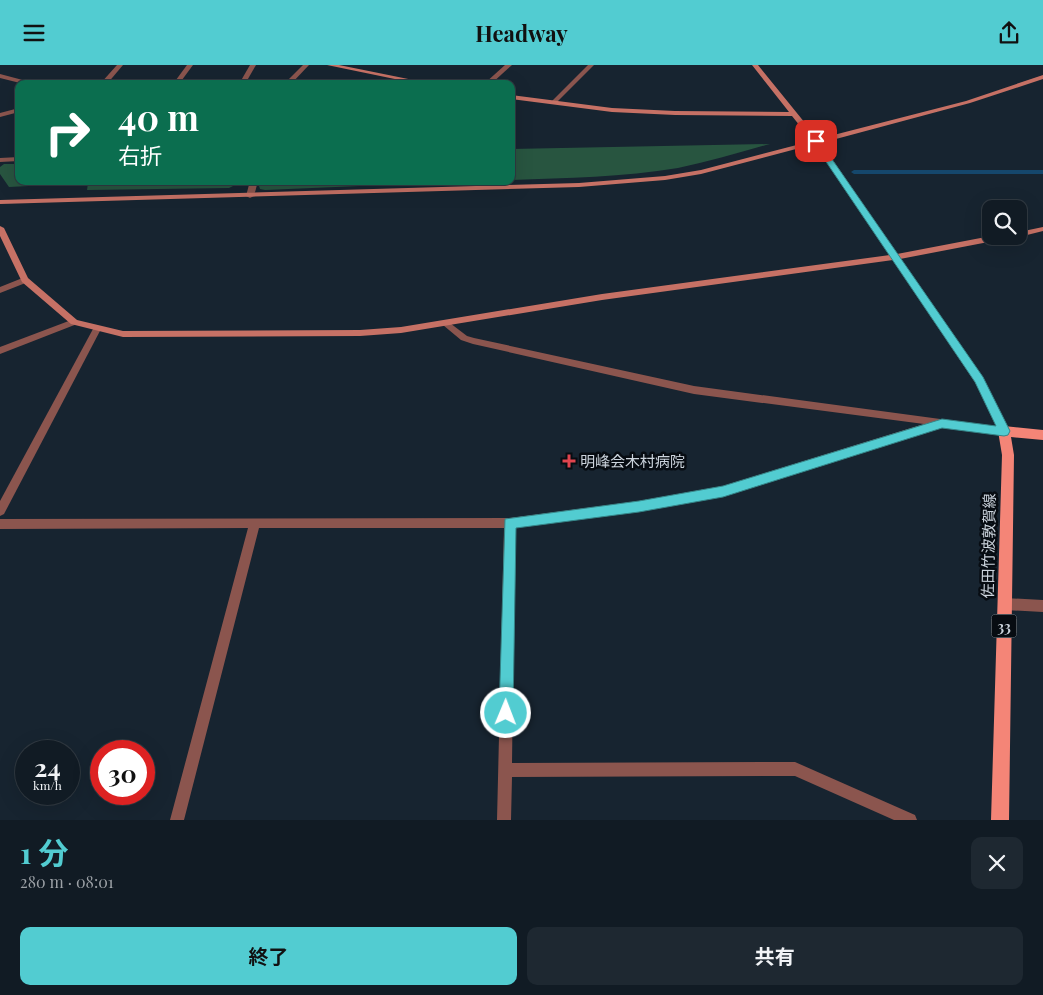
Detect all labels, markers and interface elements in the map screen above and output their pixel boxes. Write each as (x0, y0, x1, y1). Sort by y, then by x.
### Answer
text: Headway (475, 18, 568, 48)
icon: menu (20, 19, 48, 47)
icon: share (995, 19, 1023, 47)
text: 40 m (118, 93, 199, 140)
icon: right (35, 100, 100, 165)
pin (795, 120, 837, 162)
icon: arrive (802, 127, 830, 155)
text: 右折 (118, 140, 162, 170)
map controls (982, 200, 1027, 245)
button: search (982, 200, 1027, 245)
place label: 明峰会木村病院 (580, 451, 685, 471)
marker: 明峰会木村病院 (562, 454, 576, 468)
street label: 佐田竹波敦賀線 (977, 493, 999, 599)
road number: 33 (992, 615, 1016, 637)
position arrow (479, 686, 531, 738)
speed limit sign: 30 (90, 740, 155, 805)
text: 24 (34, 750, 61, 783)
text: km/h (33, 777, 62, 793)
text: 1 分 (20, 832, 68, 872)
button: close (971, 837, 1023, 889)
text: 280 m · 08:01 (20, 871, 114, 892)
button: 終了 (20, 927, 517, 985)
button: 共有 (527, 927, 1023, 985)

